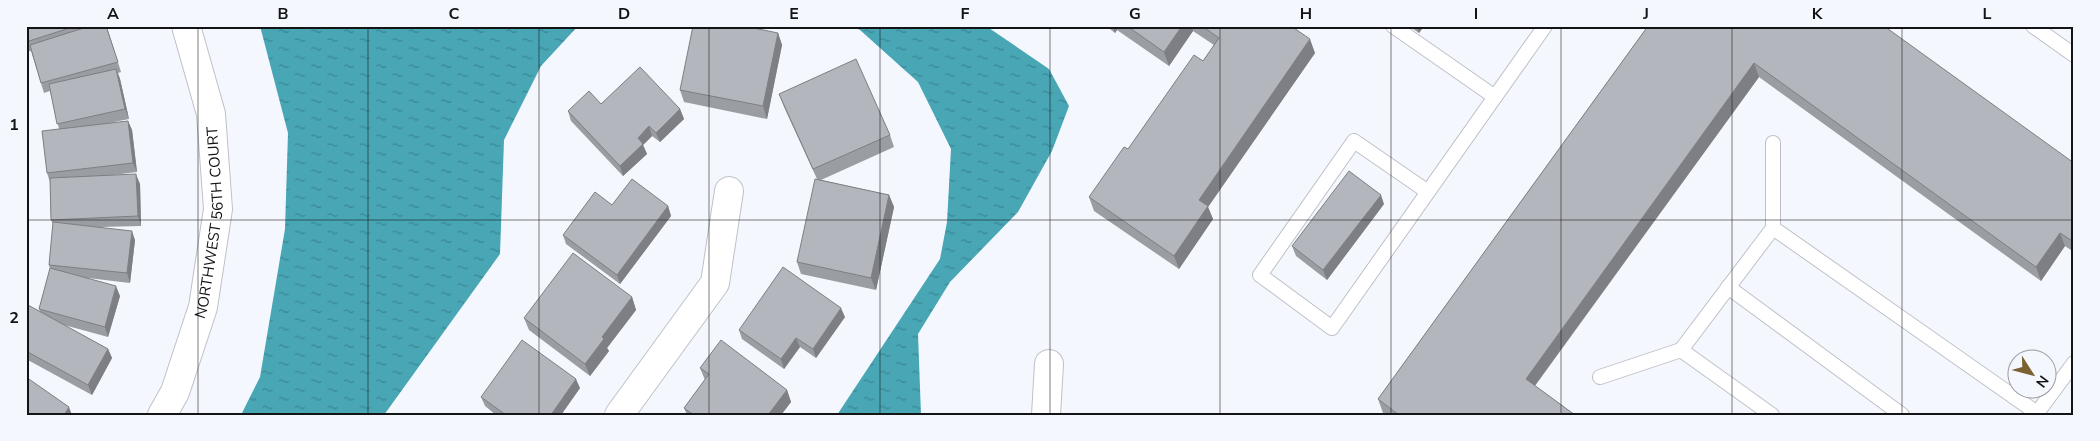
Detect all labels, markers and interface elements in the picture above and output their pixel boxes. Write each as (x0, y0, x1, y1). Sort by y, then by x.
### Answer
text: A (107, 3, 119, 25)
text: B (277, 3, 289, 25)
text: C (449, 3, 460, 25)
text: D (618, 3, 630, 25)
text: E (789, 3, 799, 25)
text: F (961, 3, 970, 25)
text: G (1129, 3, 1141, 25)
text: H (1300, 3, 1312, 25)
text: I (1474, 3, 1478, 25)
text: J (1642, 3, 1649, 25)
text: K (1812, 3, 1824, 25)
text: L (1983, 3, 1992, 25)
text: 1 (9, 114, 19, 136)
street label: NORTHWEST 56TH COURT (190, 126, 228, 321)
text: 2 (9, 307, 19, 329)
north arrow (2008, 348, 2058, 398)
text: N (2031, 372, 2053, 391)

